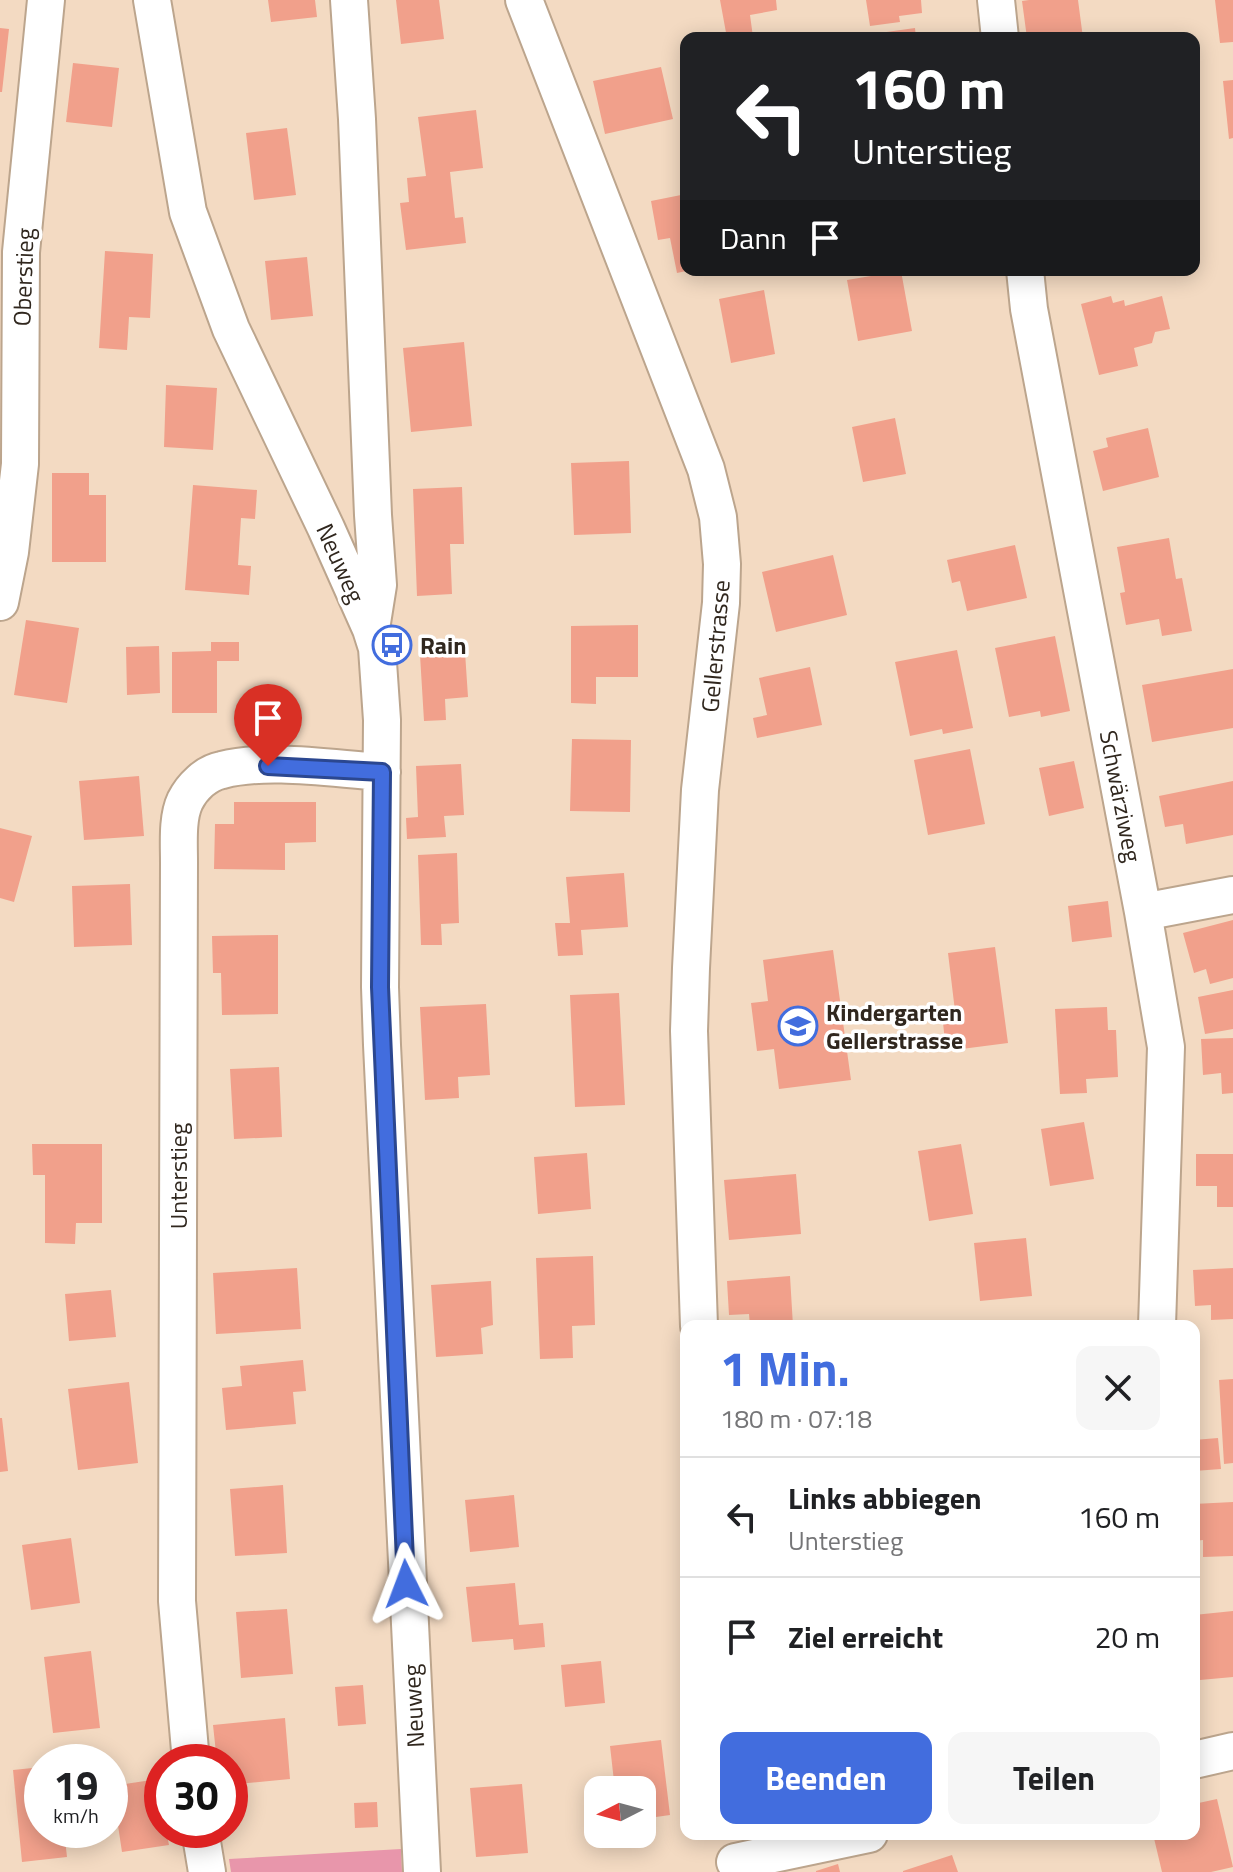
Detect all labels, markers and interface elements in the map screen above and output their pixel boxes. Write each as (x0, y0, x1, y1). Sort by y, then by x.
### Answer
text: 160 m (852, 46, 1005, 131)
icon: left (720, 64, 824, 168)
text: Unterstieg (852, 123, 1012, 178)
text: Dann (720, 215, 787, 261)
icon: arrive (803, 216, 847, 260)
street label: Oberstieg (3, 227, 43, 327)
street label: Neuweg (308, 517, 374, 609)
street label: Gellerstrasse (691, 578, 739, 714)
bus stop icon: Rain (371, 624, 413, 666)
place label: Rain (420, 627, 467, 663)
pin (234, 684, 302, 766)
icon: arrive (246, 696, 290, 740)
street label: Schwärziweg (1091, 727, 1151, 865)
place label: Kindergarten Gellerstrasse (826, 994, 963, 1058)
school or university icon: Kindergarten Gellerstrasse (777, 1005, 819, 1047)
street label: Unterstieg (160, 1123, 196, 1229)
text: 1 Min. (720, 1332, 850, 1405)
button: close (1076, 1346, 1160, 1430)
text: 180 m · 07:18 (720, 1399, 872, 1438)
text: Links abbiegen (788, 1475, 982, 1521)
text: 160 m (1078, 1494, 1160, 1540)
icon: left (720, 1495, 764, 1539)
text: Unterstieg (788, 1521, 903, 1560)
position arrow (364, 1542, 448, 1626)
text: Ziel erreicht (788, 1614, 943, 1660)
text: 20 m (1095, 1614, 1160, 1660)
icon: arrive (720, 1615, 764, 1659)
street label: Neuweg (393, 1663, 433, 1749)
button: Beenden (720, 1732, 932, 1824)
button: Teilen (948, 1732, 1160, 1824)
speed limit sign: 30 (144, 1744, 248, 1848)
text: 19 (54, 1755, 98, 1816)
north arrow (584, 1776, 656, 1848)
map controls (584, 1776, 656, 1848)
text: km/h (53, 1800, 99, 1831)

